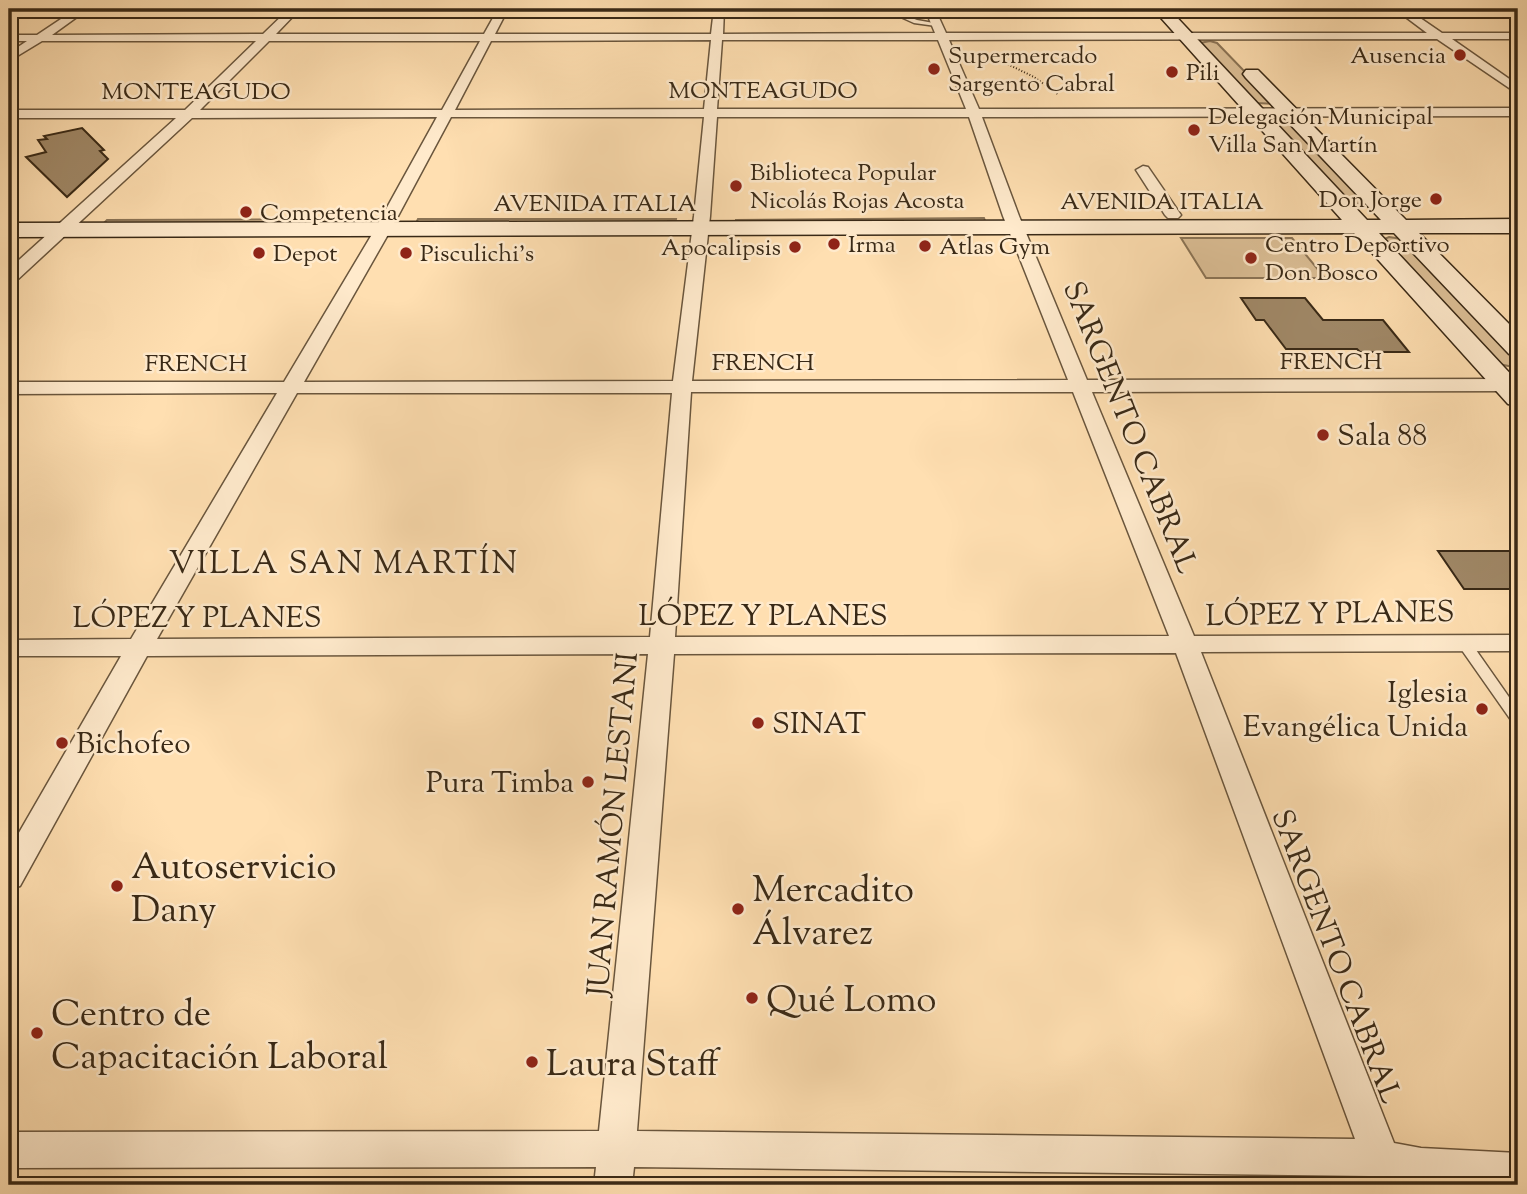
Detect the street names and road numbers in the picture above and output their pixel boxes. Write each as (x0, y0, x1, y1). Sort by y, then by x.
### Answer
street label: MONTEAGUDO (668, 75, 858, 109)
street label: MONTEAGUDO (101, 76, 291, 110)
street label: AVENIDA ITALIA (1060, 186, 1264, 220)
street label: AVENIDA ITALIA (493, 188, 697, 222)
street label: SARGENTO CABRAL (1050, 275, 1207, 581)
street label: FRENCH (1280, 346, 1382, 380)
street label: FRENCH (712, 347, 814, 381)
street label: FRENCH (145, 348, 247, 382)
street label: LÓPEZ Y PLANES (1205, 592, 1455, 639)
street label: LÓPEZ Y PLANES (638, 596, 888, 639)
street label: LÓPEZ Y PLANES (72, 598, 322, 641)
street label: JUAN RAMÓN LESTANI (578, 650, 651, 1000)
street label: SARGENTO CABRAL (1259, 804, 1411, 1110)

